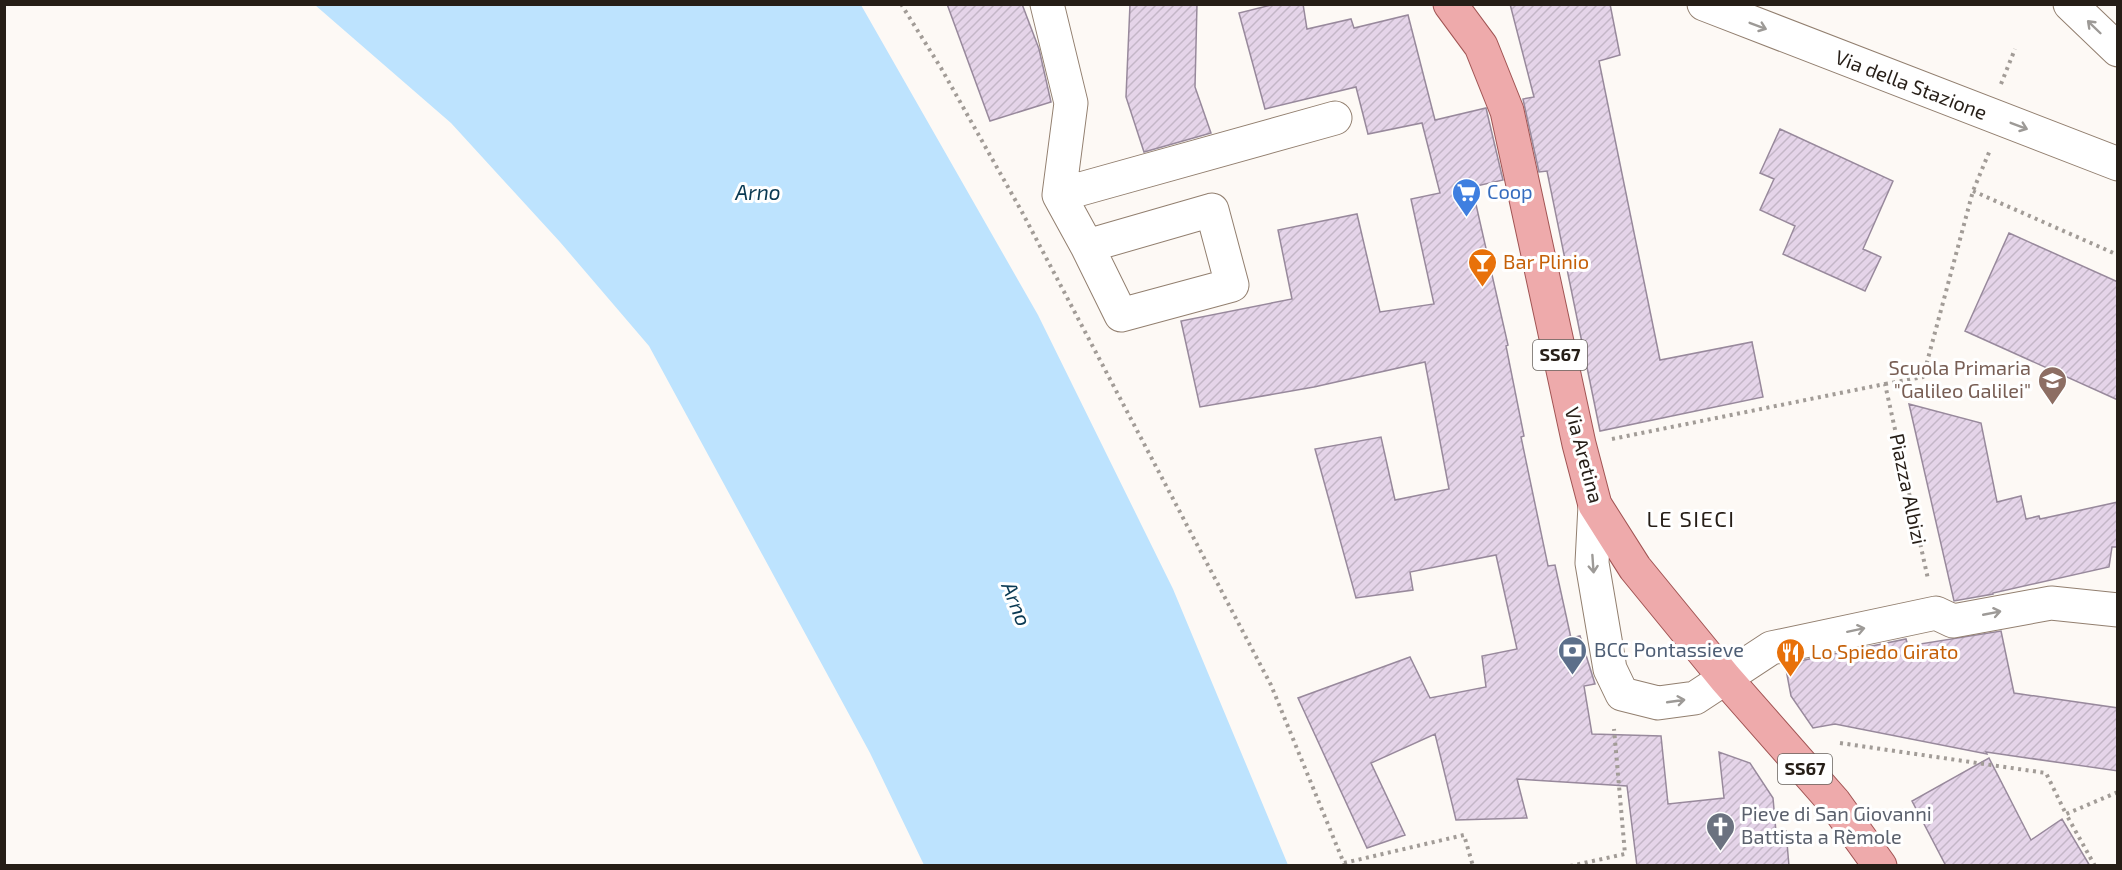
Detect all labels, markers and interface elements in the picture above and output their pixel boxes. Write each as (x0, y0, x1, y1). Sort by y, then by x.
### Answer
one-way arrow (2086, 20, 2101, 35)
one-way arrow (1749, 21, 1767, 32)
street label: Via della Stazione (1832, 44, 1991, 124)
one-way arrow (2009, 122, 2028, 133)
supermarket icon: Coop (1450, 176, 1482, 218)
water label: Arno (734, 179, 781, 204)
place label: Coop (1487, 179, 1533, 203)
bar icon: Bar Plinio (1466, 246, 1498, 288)
place label: Bar Plinio (1503, 249, 1589, 273)
road number: SS67 (1533, 340, 1587, 370)
place label: Scuola Primaria "Galileo Galilei" (1889, 355, 2031, 402)
school or university icon: Scuola Primaria "Galileo Galilei" (2036, 364, 2068, 406)
street label: Via Aretina (1561, 404, 1609, 505)
street label: Piazza Albizi (1885, 431, 1932, 547)
district label: LE SIECI (1646, 505, 1736, 531)
one-way arrow (1588, 553, 1599, 573)
water label: Arno (997, 577, 1037, 629)
one-way arrow (1981, 607, 2001, 618)
one-way arrow (1846, 623, 1865, 635)
bank icon: BCC Pontassieve (1557, 634, 1589, 676)
restaurant icon: Lo Spiedo Girato (1774, 636, 1806, 678)
place label: BCC Pontassieve (1594, 637, 1744, 661)
place label: Lo Spiedo Girato (1811, 639, 1958, 663)
one-way arrow (1665, 695, 1685, 706)
road number: SS67 (1778, 754, 1832, 784)
place label: Pieve di San Giovanni Battista a Rèmole (1741, 801, 1932, 848)
church icon: Pieve di San Giovanni Battista a Rèmole (1704, 810, 1736, 852)

